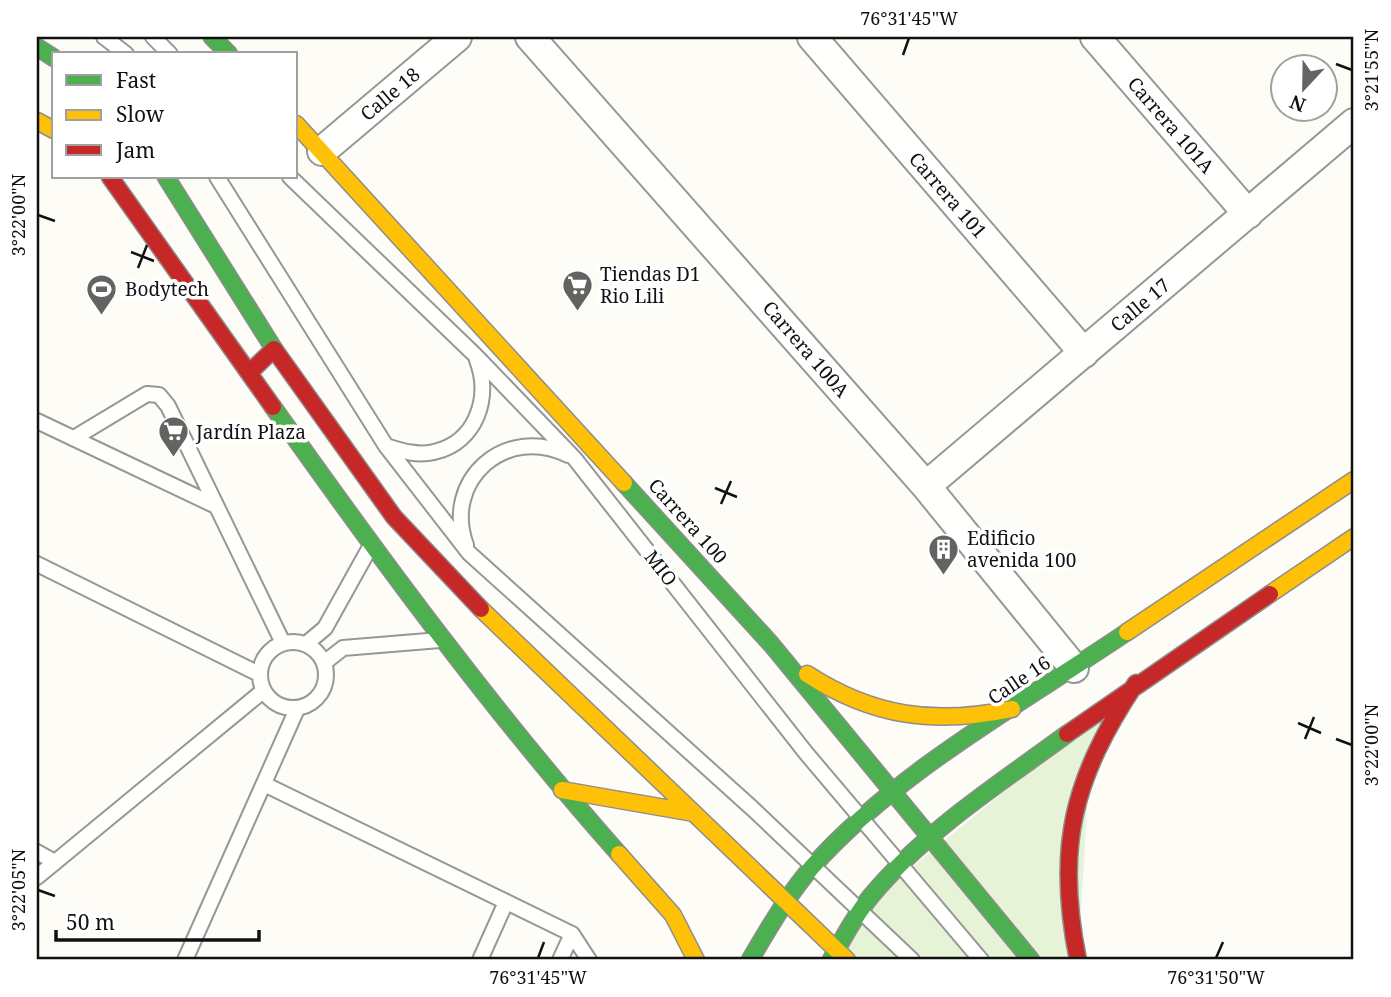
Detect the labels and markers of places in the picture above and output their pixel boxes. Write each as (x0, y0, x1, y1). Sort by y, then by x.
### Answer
place label: Tiendas D1 Rio Lili (600, 261, 700, 309)
supermarket icon: Tiendas D1 Rio Lili (560, 268, 594, 312)
sports icon: Bodytech (85, 272, 119, 316)
place label: Bodytech (125, 276, 209, 302)
supermarket icon: Jardín Plaza (156, 415, 190, 459)
place label: Jardín Plaza (195, 419, 306, 445)
place label: Edificio avenida 100 (967, 525, 1076, 573)
building icon: Edificio avenida 100 (927, 532, 961, 576)

